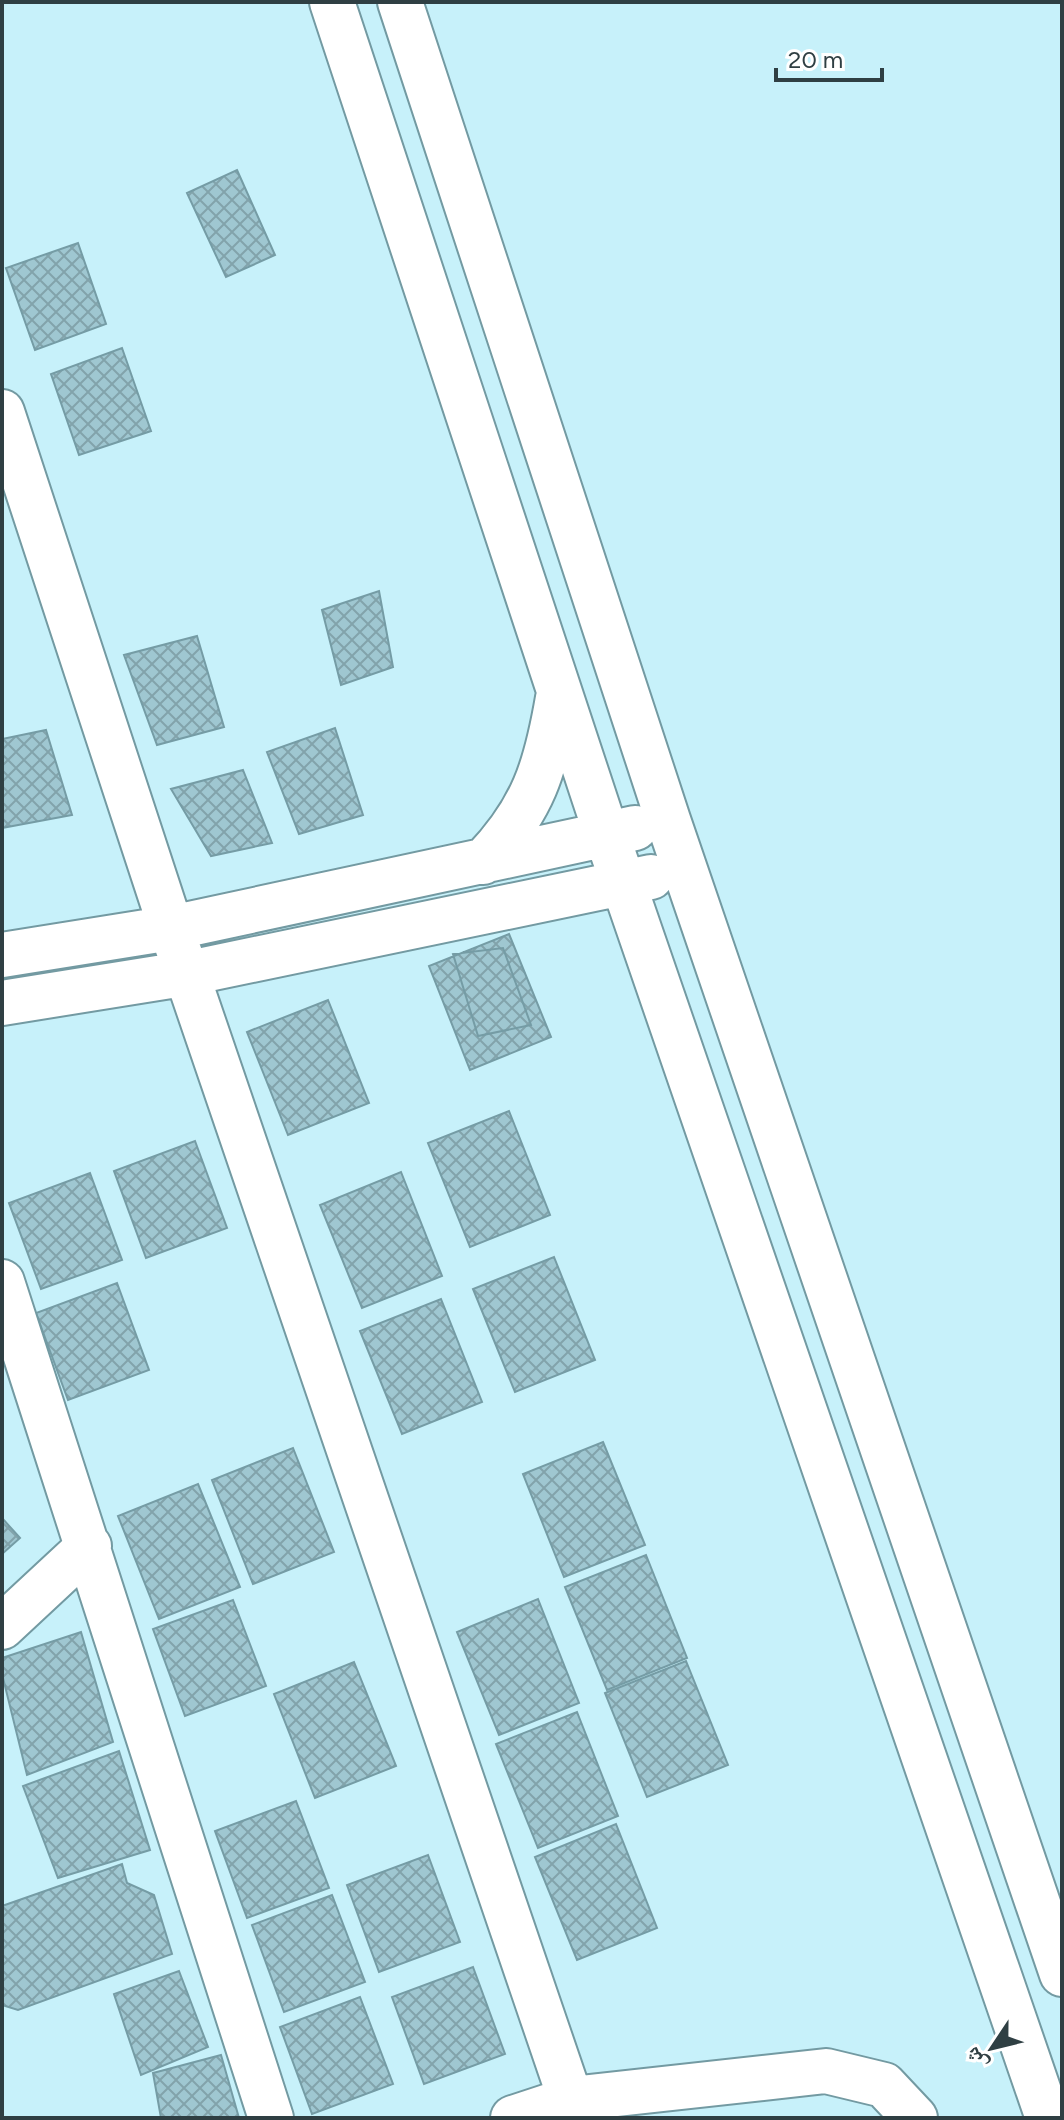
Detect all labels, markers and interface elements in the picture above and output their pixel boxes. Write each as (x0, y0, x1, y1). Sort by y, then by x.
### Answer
scale bar (776, 32, 882, 82)
text: 20 m (788, 45, 843, 74)
north arrow (952, 2008, 1032, 2088)
text: ش (958, 2042, 994, 2076)

